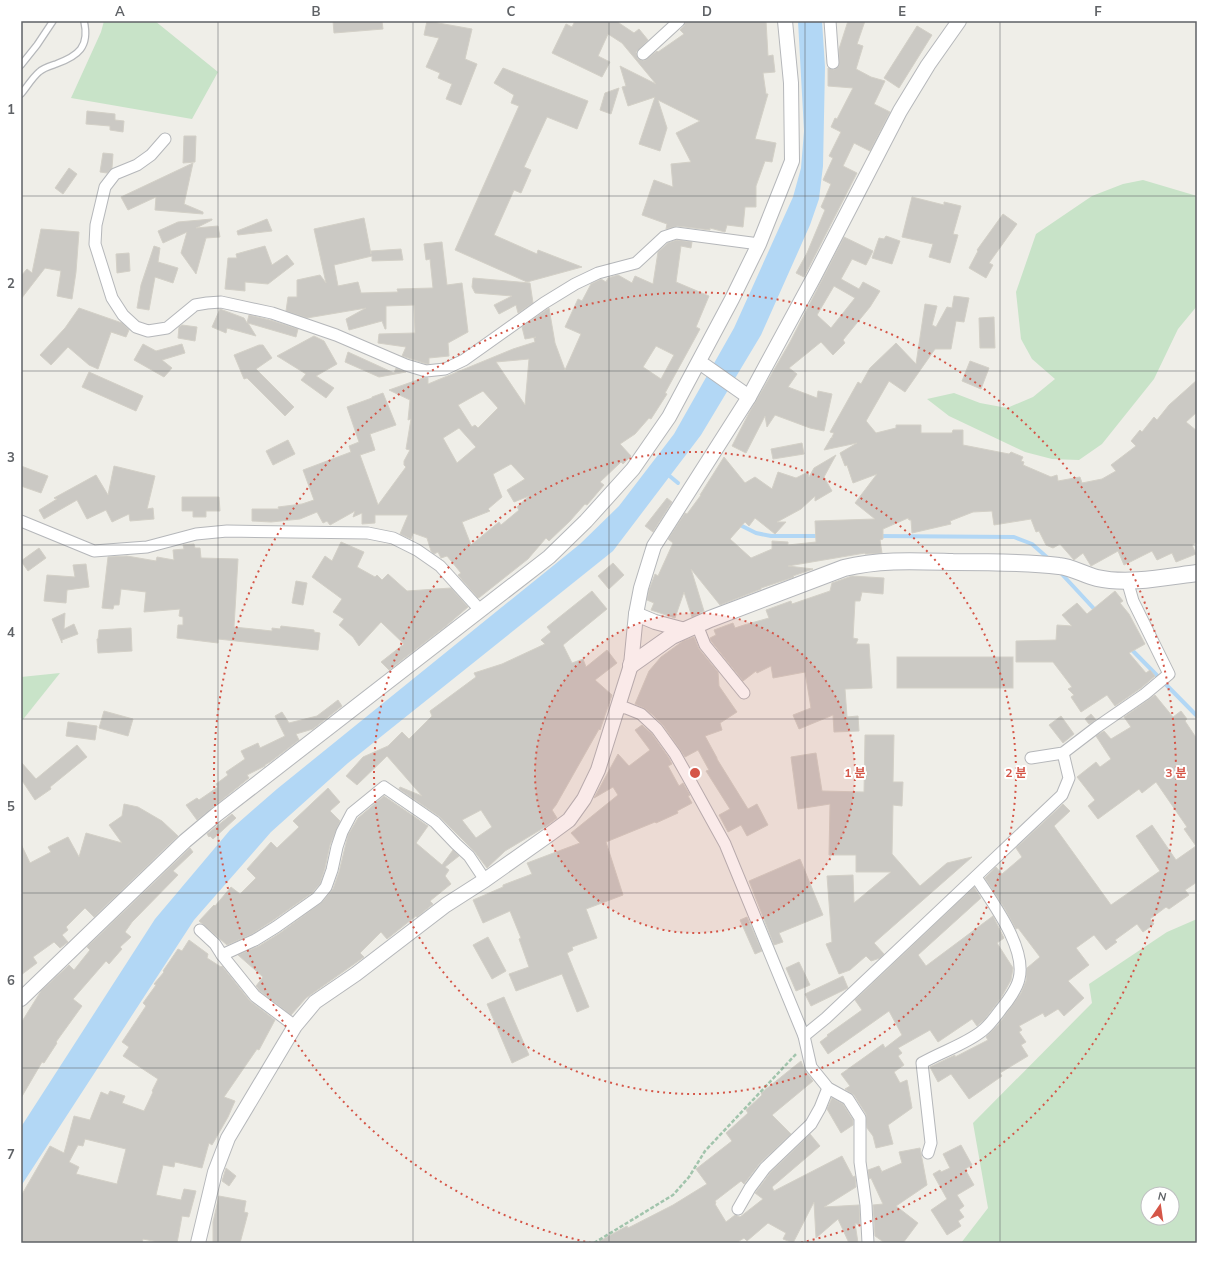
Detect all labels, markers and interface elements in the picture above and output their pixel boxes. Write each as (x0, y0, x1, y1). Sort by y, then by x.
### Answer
text: A (115, 3, 125, 19)
text: B (312, 3, 321, 19)
text: C (507, 3, 516, 19)
text: D (702, 3, 712, 19)
text: E (898, 3, 906, 19)
text: F (1094, 3, 1102, 19)
text: 1 (7, 101, 15, 117)
text: 2 (7, 275, 15, 291)
text: 3 (7, 449, 15, 465)
text: 4 (7, 624, 15, 640)
text: 1 분 (844, 765, 866, 780)
text: 2 분 (1005, 765, 1027, 780)
text: 3 분 (1165, 765, 1187, 780)
centre of rings (688, 766, 702, 780)
text: 5 (7, 798, 15, 814)
text: 6 (7, 972, 15, 988)
text: 7 (7, 1146, 15, 1162)
north arrow (1140, 1186, 1180, 1226)
text: N (1157, 1189, 1168, 1204)

